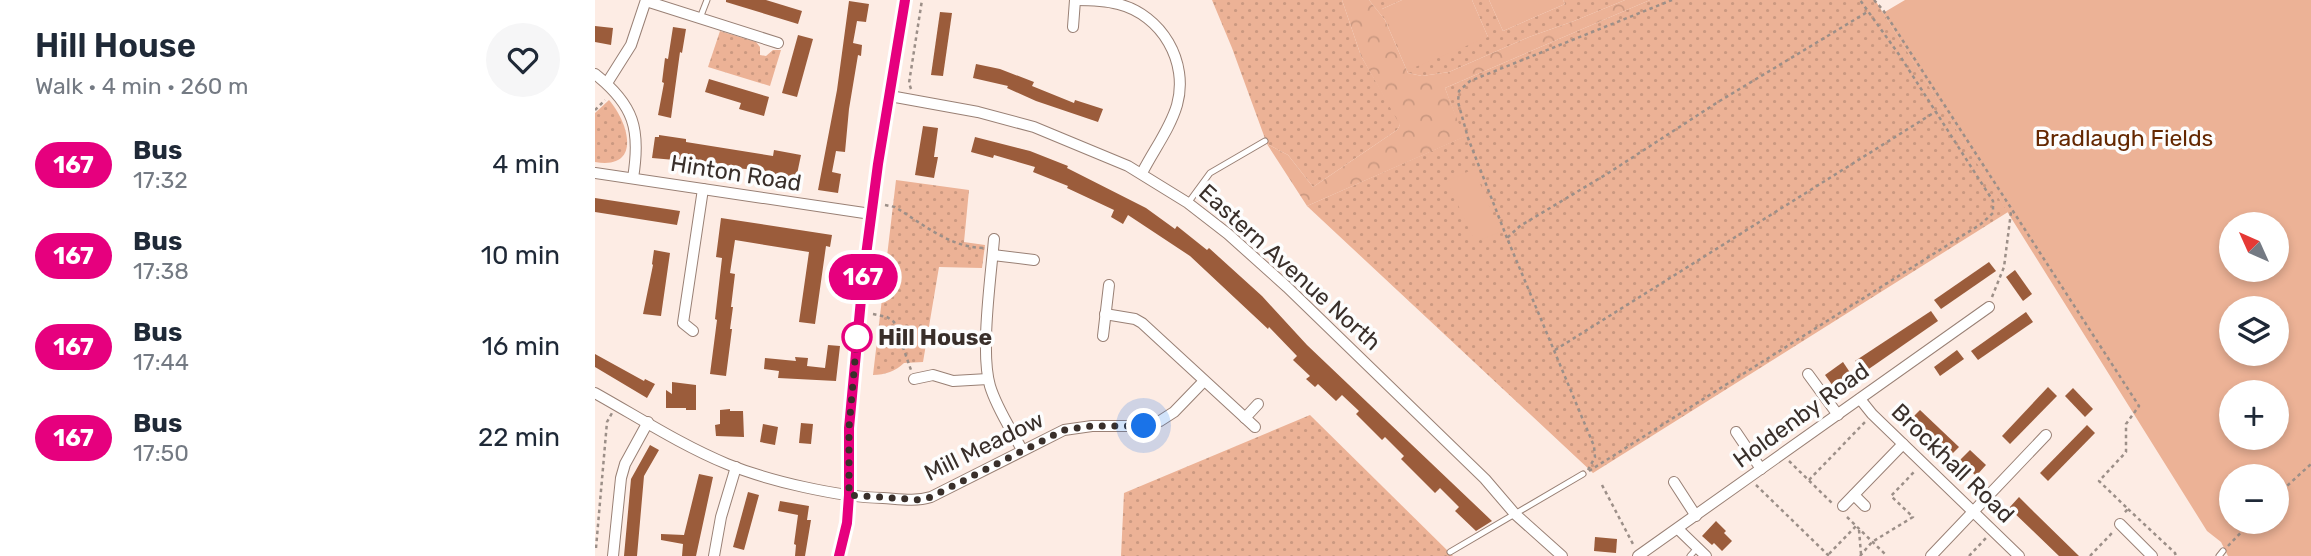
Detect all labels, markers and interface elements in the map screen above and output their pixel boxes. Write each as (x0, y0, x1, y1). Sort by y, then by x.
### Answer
button: heart (486, 23, 560, 97)
text: Hill House (35, 26, 196, 65)
text: Walk · 4 min · 260 m (35, 72, 249, 100)
park label: Bradlaugh Fields (2035, 124, 2213, 152)
text: Bus (133, 135, 182, 166)
text: 4 min (492, 149, 560, 180)
street label: Hinton Road (669, 149, 803, 197)
text: 167 (53, 151, 94, 179)
text: 17:32 (133, 166, 188, 194)
street label: Eastern Avenue North (1193, 178, 1387, 356)
north arrow (2219, 212, 2289, 282)
map controls (2219, 212, 2289, 534)
text: Bus (133, 226, 182, 257)
text: 10 min (481, 240, 560, 271)
text: 167 (53, 242, 94, 270)
line badge: 167 (823, 254, 903, 300)
text: 17:38 (133, 257, 189, 285)
text: 167 (843, 263, 883, 291)
button: layers (2219, 296, 2289, 366)
text: Bus (133, 317, 182, 348)
marker: Hill House (842, 322, 872, 352)
place label: Hill House (878, 323, 992, 351)
text: 16 min (482, 331, 560, 362)
text: 167 (53, 333, 94, 361)
text: 17:44 (133, 348, 189, 376)
street label: Holdenby Road (1728, 356, 1874, 474)
button: + (2219, 380, 2289, 450)
street label: Brockhall Road (1886, 397, 2020, 529)
street label: Mill Meadow (920, 405, 1048, 487)
text: Bus (133, 408, 182, 439)
your location (1126, 408, 1161, 443)
text: 22 min (478, 422, 560, 453)
text: 167 (53, 424, 94, 452)
text: 17:50 (133, 439, 189, 467)
button: − (2219, 464, 2289, 534)

